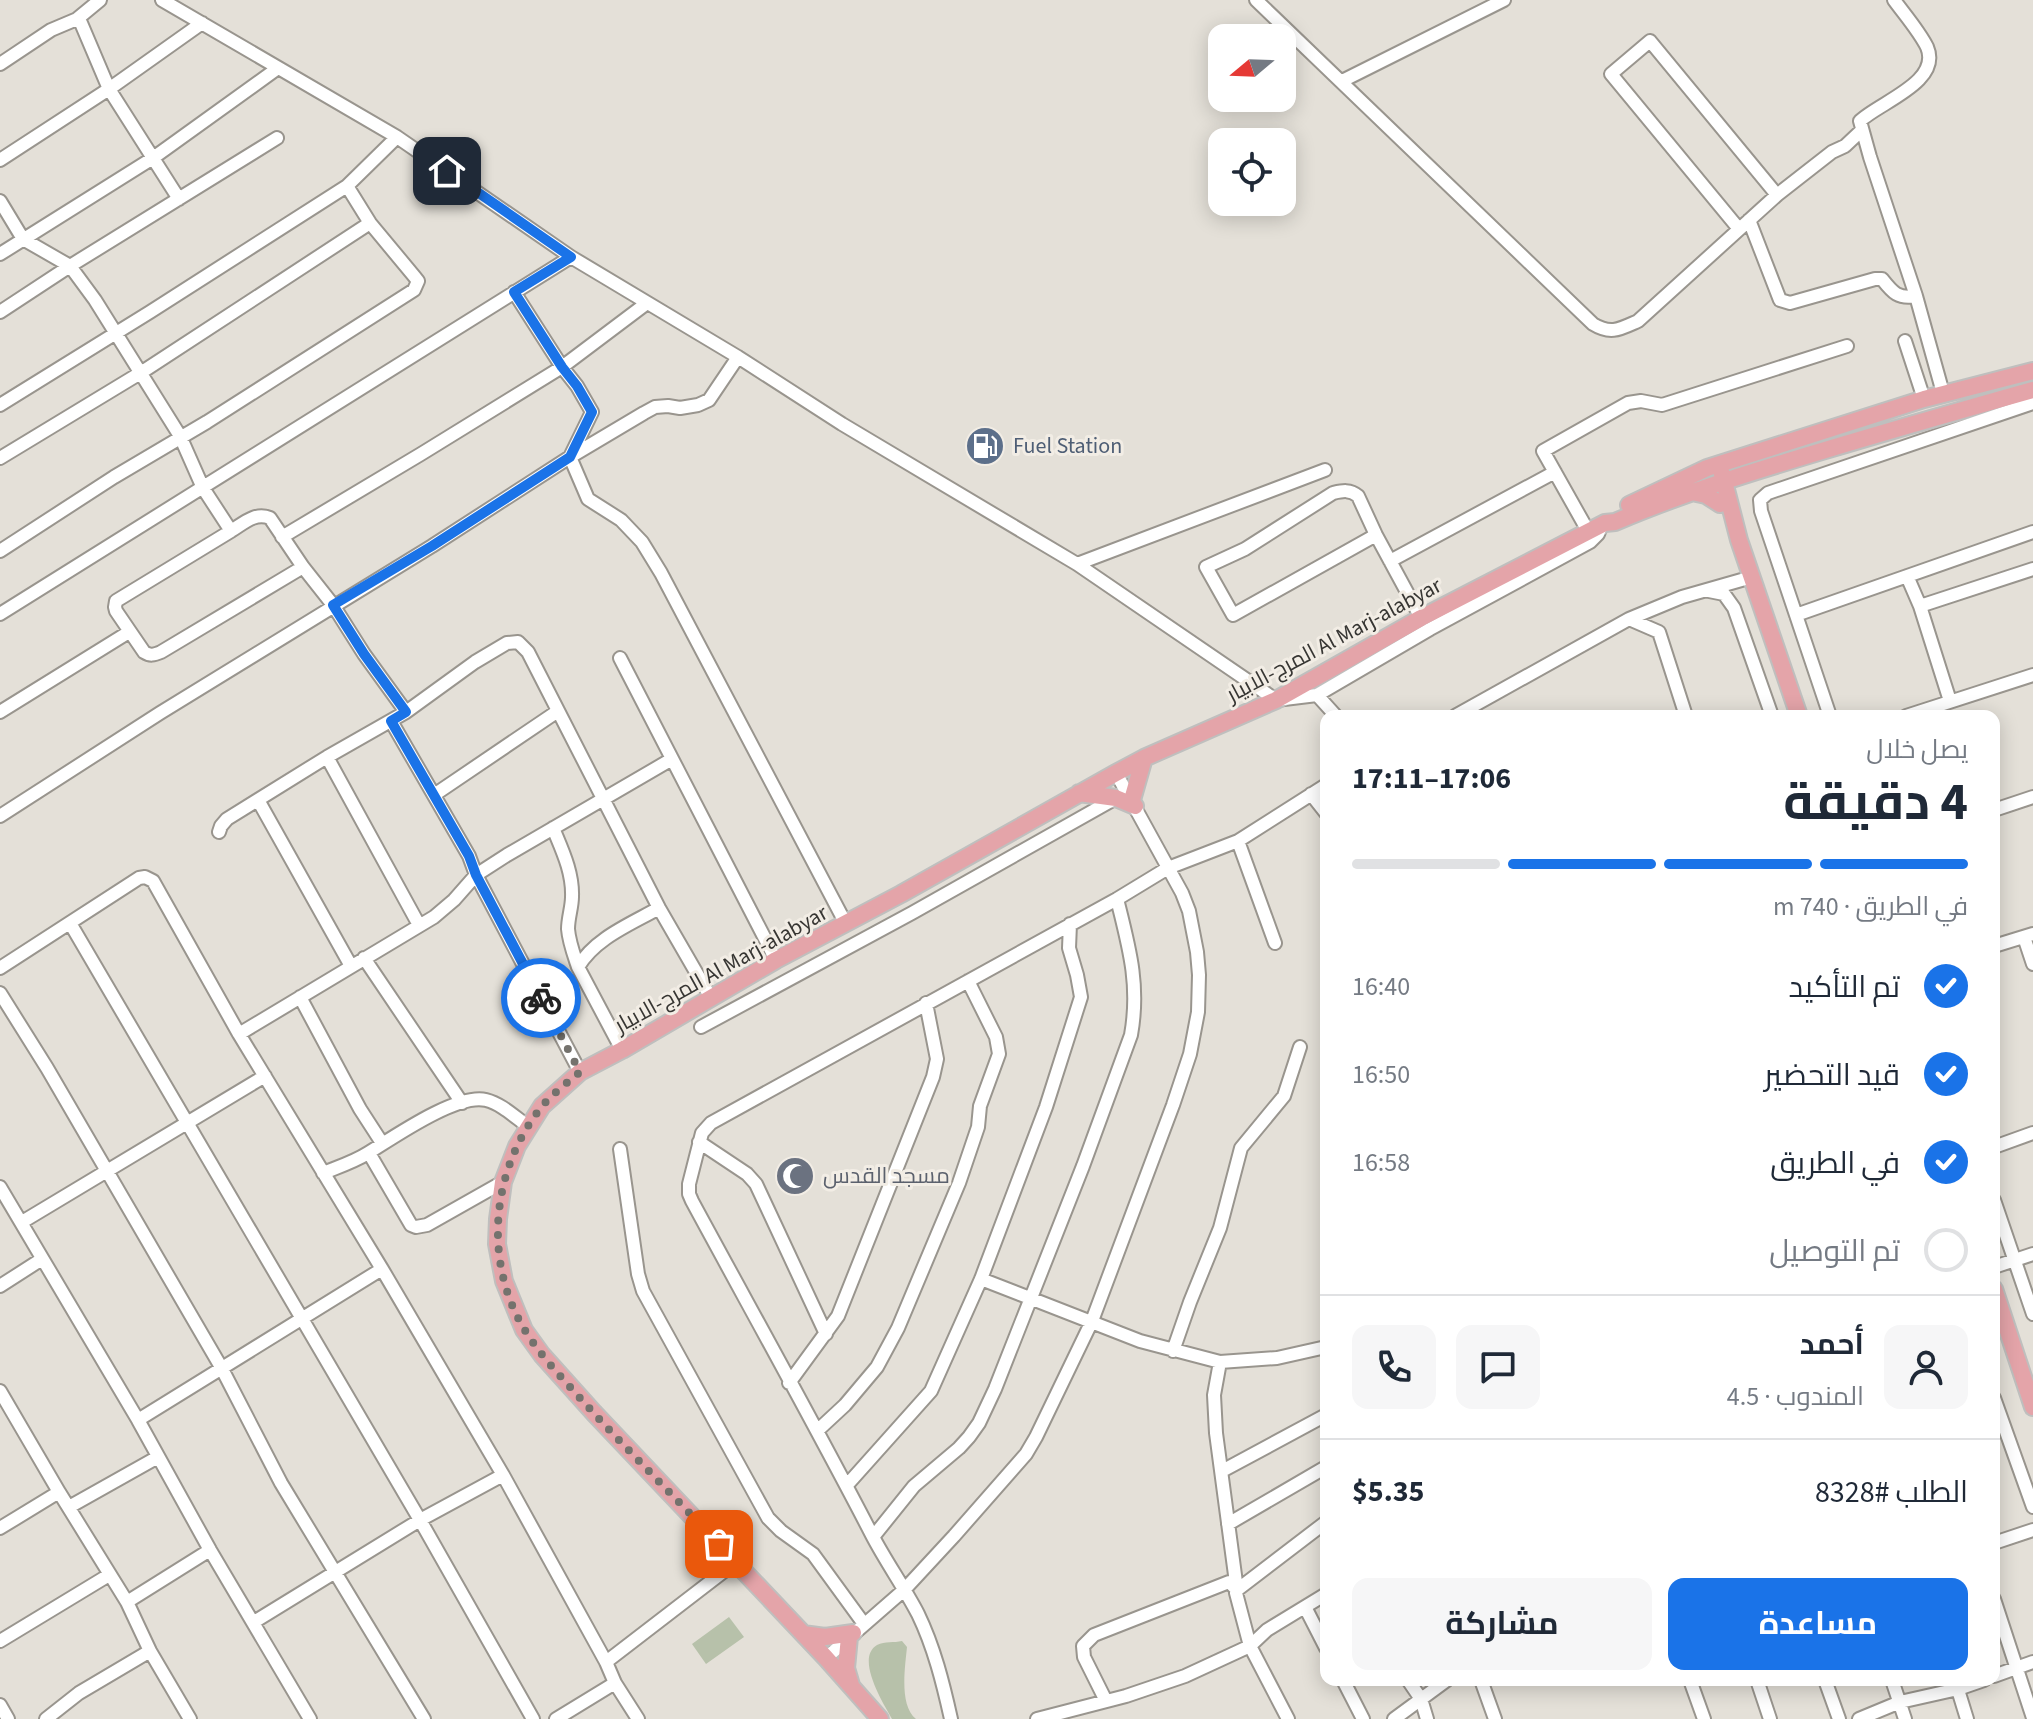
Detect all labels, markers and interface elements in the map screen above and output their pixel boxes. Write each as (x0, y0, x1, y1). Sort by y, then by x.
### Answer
north arrow (1208, 24, 1296, 112)
map controls (1208, 24, 1296, 216)
button: locate (1208, 128, 1296, 216)
pin (413, 137, 481, 205)
icon: home (425, 149, 469, 193)
fuel station icon: Fuel Station (964, 425, 1006, 467)
place label: Fuel Station (1013, 430, 1122, 462)
street label: المرج-الابيار Al Marj-alabyar (1219, 569, 1448, 711)
text: يصل خلال (1866, 731, 1968, 768)
text: 17:06–17:11 (1352, 757, 1511, 800)
text: 4 دقيقة (1783, 766, 1968, 840)
text: في الطريق · 740 m (1773, 888, 1968, 925)
street label: المرج-الابيار Al Marj-alabyar (607, 897, 834, 1042)
courier (501, 958, 581, 1038)
icon: check (1924, 964, 1968, 1008)
text: تم التأكيد (1789, 966, 1900, 1009)
text: 16:40 (1352, 968, 1410, 1005)
icon: bike (519, 976, 563, 1020)
icon: check (1924, 1052, 1968, 1096)
text: قيد التحضير (1764, 1054, 1900, 1097)
text: 16:50 (1352, 1056, 1410, 1093)
icon: check (1924, 1140, 1968, 1184)
text: في الطريق (1770, 1142, 1900, 1185)
text: 16:58 (1352, 1144, 1410, 1181)
mosque icon: مسجد القدس (774, 1155, 816, 1197)
place label: مسجد القدس (823, 1160, 950, 1192)
text: تم التوصيل (1769, 1230, 1900, 1273)
text: أحمد (1800, 1323, 1864, 1366)
button: phone (1352, 1325, 1436, 1409)
button: chat (1456, 1325, 1540, 1409)
button: person (1884, 1325, 1968, 1409)
text: المندوب · 4.5 (1727, 1378, 1864, 1415)
text: $5.35 (1352, 1470, 1424, 1513)
text: الطلب #8328 (1815, 1471, 1968, 1514)
pin (685, 1510, 753, 1578)
icon: bag (697, 1522, 741, 1566)
button: مشاركة (1352, 1578, 1652, 1670)
button: مساعدة (1668, 1578, 1968, 1670)

